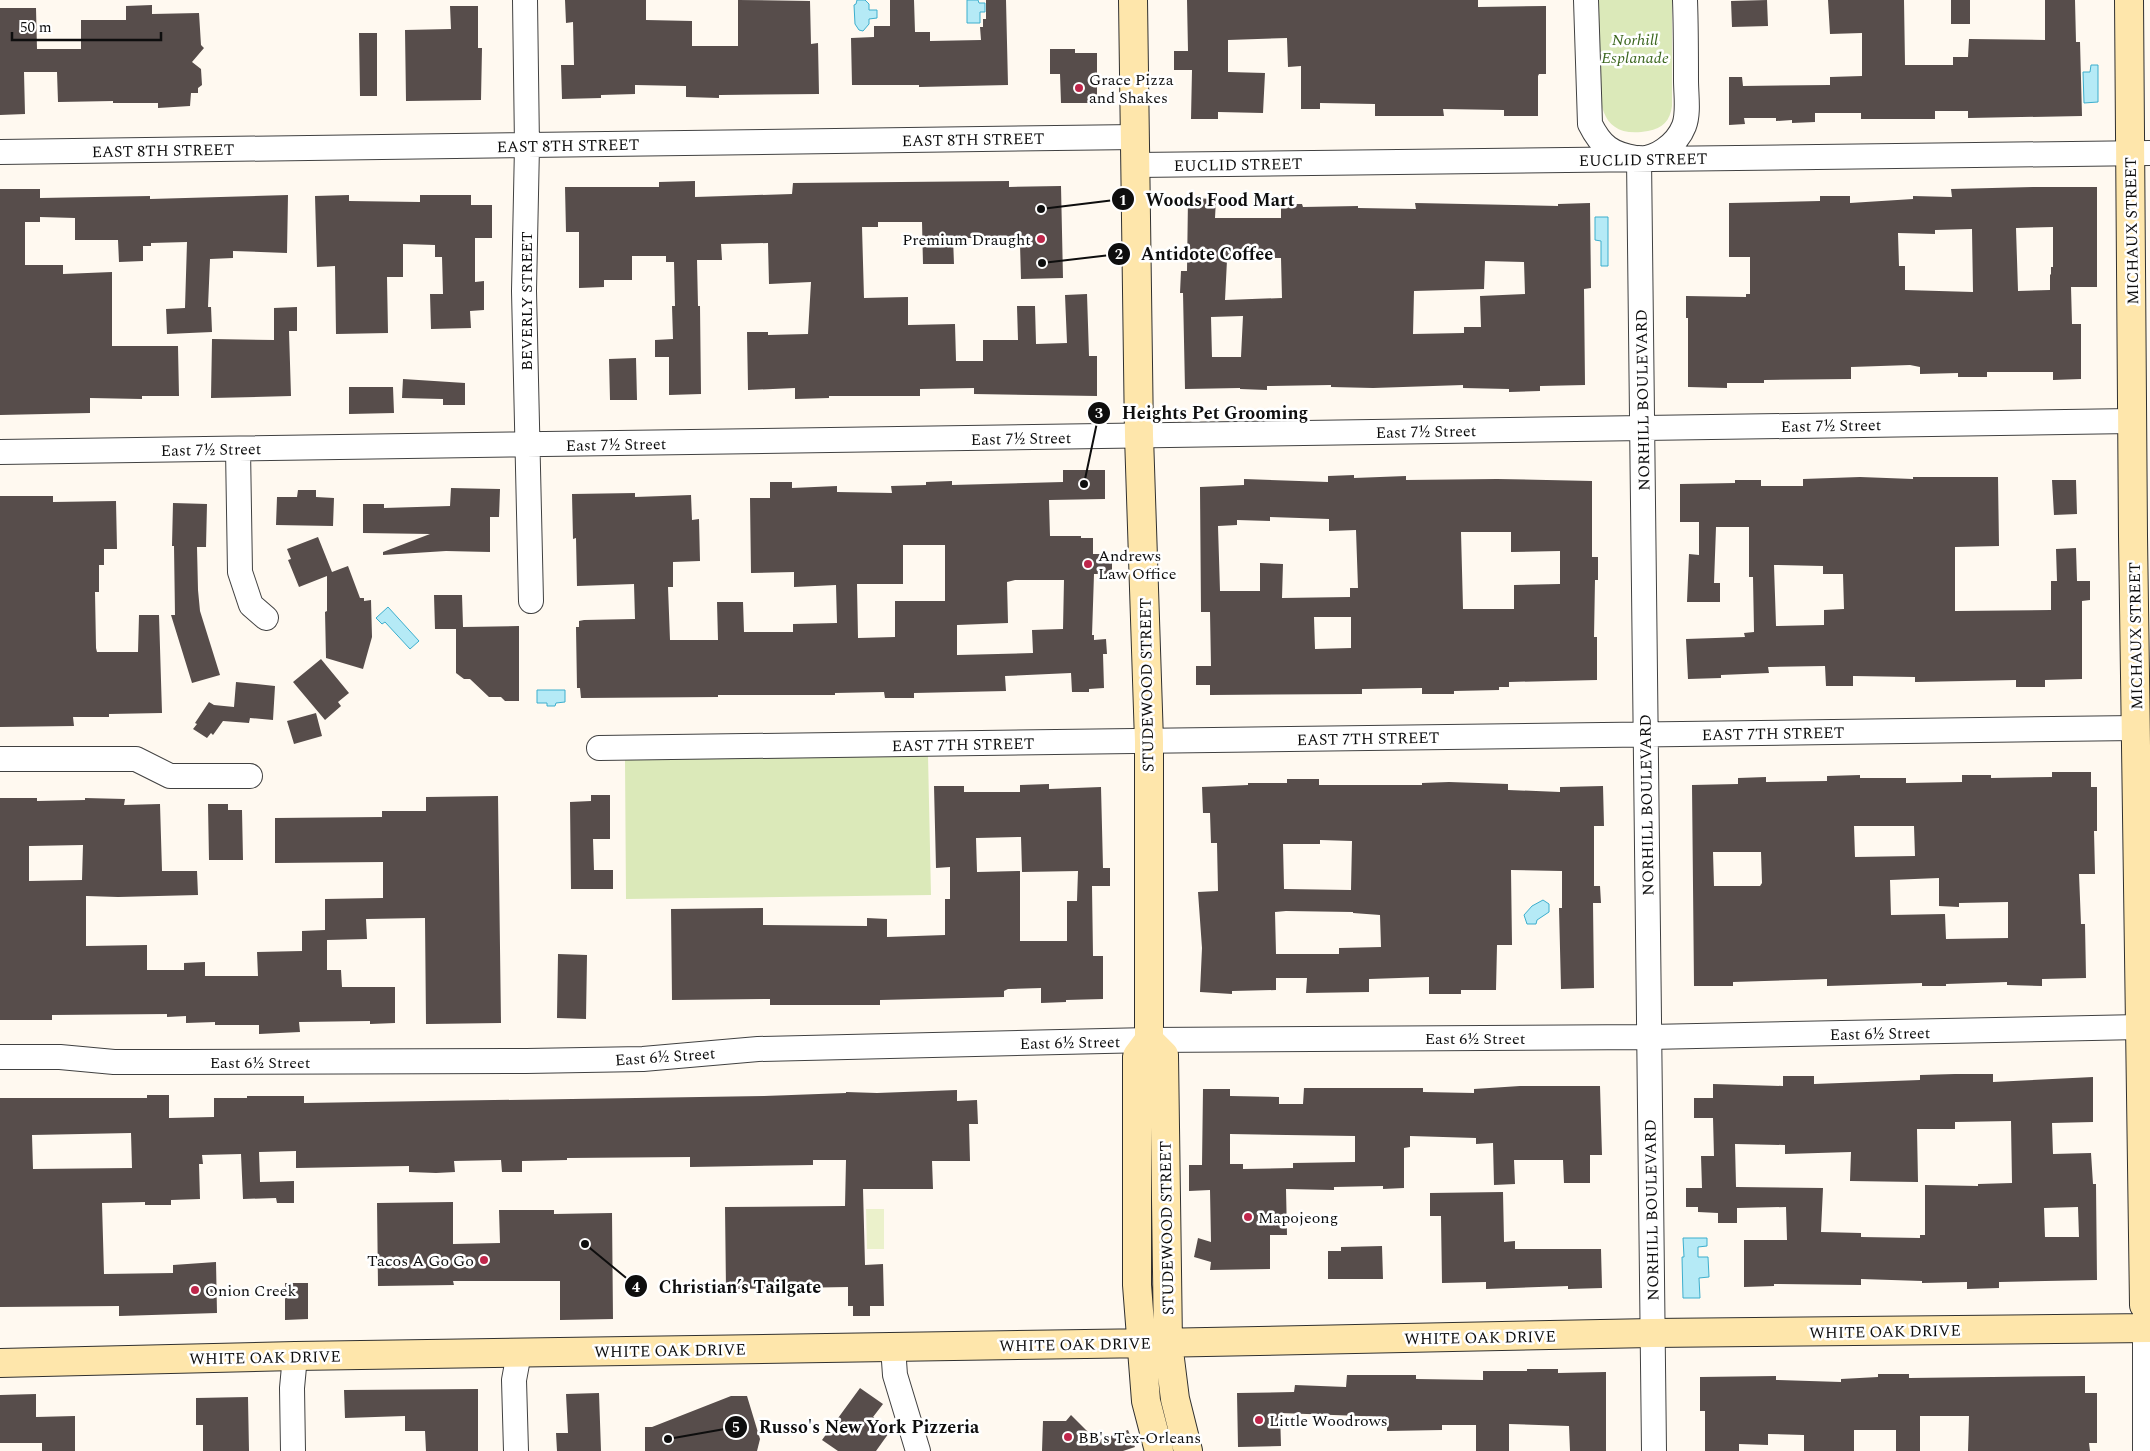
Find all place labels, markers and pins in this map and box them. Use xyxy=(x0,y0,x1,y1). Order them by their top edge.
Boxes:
place label: Grace Pizza and Shakes xyxy=(1089,68,1174,110)
marker: Grace Pizza and Shakes xyxy=(1073,82,1085,94)
callout: Woods Food Mart xyxy=(1111,183,1305,216)
place label: Premium Draught xyxy=(902,228,1031,252)
marker: Premium Draught xyxy=(1035,233,1047,245)
callout: Antidote Coffee xyxy=(1106,237,1284,270)
callout: Heights Pet Grooming xyxy=(1087,396,1318,429)
place label: Andrews Law Office xyxy=(1098,544,1176,586)
marker: Andrews Law Office xyxy=(1082,558,1094,570)
place label: Mapojeong xyxy=(1258,1206,1338,1230)
marker: Mapojeong xyxy=(1242,1211,1254,1223)
place label: Tacos A Go Go xyxy=(367,1249,474,1273)
marker: Tacos A Go Go xyxy=(478,1254,490,1266)
callout: Christian’s Tailgate xyxy=(624,1270,831,1303)
place label: Onion Creek xyxy=(205,1279,297,1303)
marker: Onion Creek xyxy=(189,1284,201,1296)
place label: Little Woodrows xyxy=(1269,1409,1388,1433)
callout: Russo's New York Pizzeria xyxy=(723,1411,989,1444)
marker: Little Woodrows xyxy=(1253,1414,1265,1426)
place label: BB's Tex-Orleans xyxy=(1078,1426,1201,1450)
marker: BB's Tex-Orleans xyxy=(1062,1431,1074,1443)

